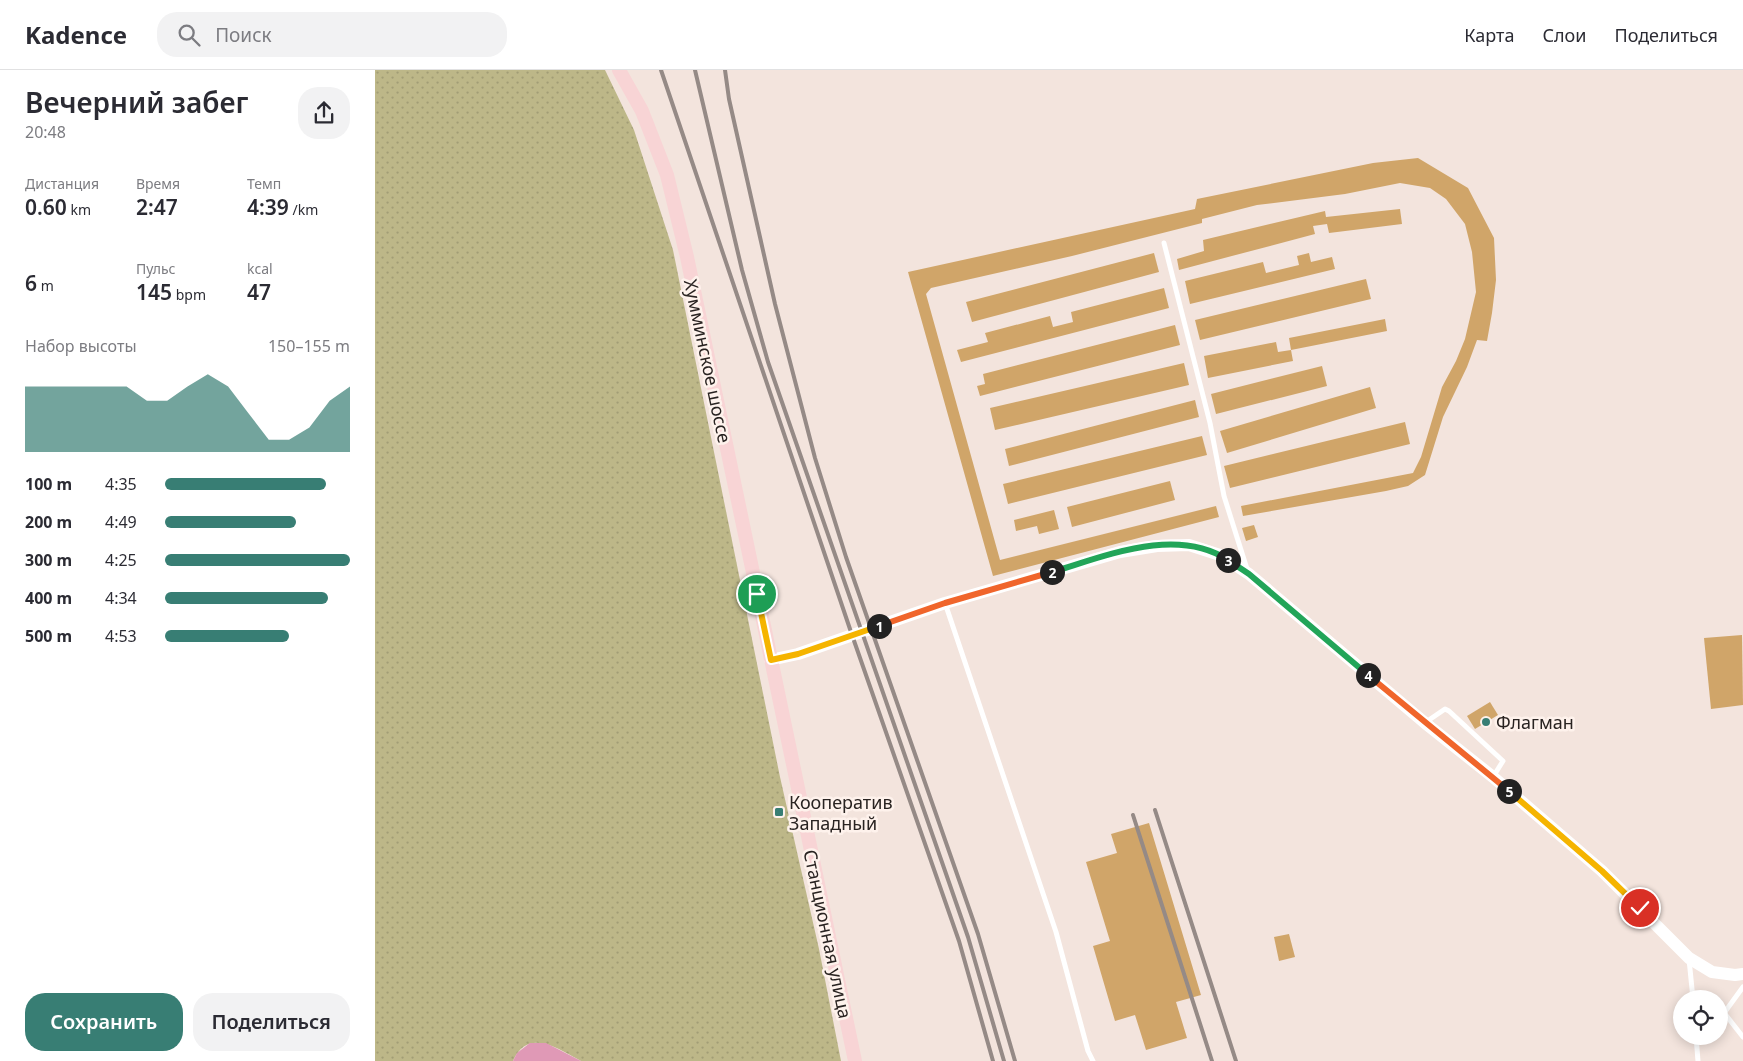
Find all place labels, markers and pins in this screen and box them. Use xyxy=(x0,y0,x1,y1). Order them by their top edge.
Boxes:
pin: 3 xyxy=(1215,548,1241,572)
pin: 2 xyxy=(1039,560,1065,584)
pin xyxy=(736,573,778,615)
pin: 1 xyxy=(867,614,891,638)
pin: 4 xyxy=(1355,662,1381,688)
place label: Флагман xyxy=(1496,710,1574,734)
marker: Флагман xyxy=(1480,716,1492,728)
pin: 5 xyxy=(1497,778,1521,804)
place label: Кооператив Западный xyxy=(789,790,893,835)
marker: Кооператив Западный xyxy=(773,806,785,818)
pin xyxy=(1619,887,1661,929)

